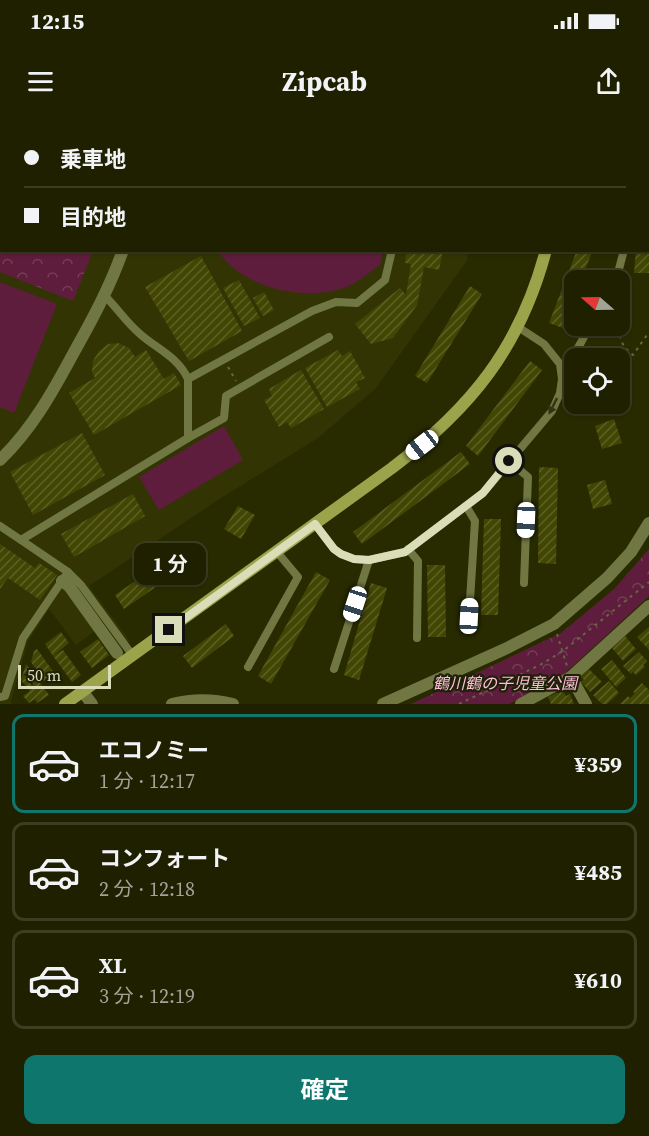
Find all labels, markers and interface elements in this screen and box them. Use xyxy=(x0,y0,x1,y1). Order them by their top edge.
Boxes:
text: 12:15 xyxy=(30,6,84,36)
text: Zipcab xyxy=(282,63,367,100)
icon: menu xyxy=(24,65,57,98)
icon: share xyxy=(592,65,625,98)
text: 乗車地 xyxy=(60,144,126,174)
text: 目的地 xyxy=(60,202,126,232)
north arrow xyxy=(564,270,630,336)
map controls xyxy=(564,270,630,414)
button: locate xyxy=(564,348,630,414)
one-way arrow xyxy=(549,397,558,414)
car xyxy=(402,427,442,463)
route start xyxy=(495,447,522,474)
car xyxy=(516,502,536,538)
callout: 1 分 xyxy=(133,543,205,585)
text: 1 分 xyxy=(152,550,188,578)
car xyxy=(341,584,369,624)
car xyxy=(459,598,479,634)
route end xyxy=(155,616,182,643)
scale bar xyxy=(18,662,111,690)
text: 50 m xyxy=(27,664,61,686)
park label: 鶴川鶴の子児童公園 xyxy=(433,672,579,694)
text: エコノミー xyxy=(99,735,209,765)
icon: car xyxy=(27,737,81,791)
text: ¥359 xyxy=(574,749,622,779)
text: 1 分 · 12:17 xyxy=(99,767,195,795)
text: コンフォート xyxy=(99,843,230,873)
icon: car xyxy=(27,845,81,899)
text: ¥485 xyxy=(574,857,622,887)
text: 2 分 · 12:18 xyxy=(99,875,195,903)
text: XL xyxy=(99,950,126,980)
icon: car xyxy=(27,953,81,1007)
text: ¥610 xyxy=(574,965,622,995)
text: 3 分 · 12:19 xyxy=(99,982,195,1010)
button: 確定 xyxy=(24,1055,625,1124)

